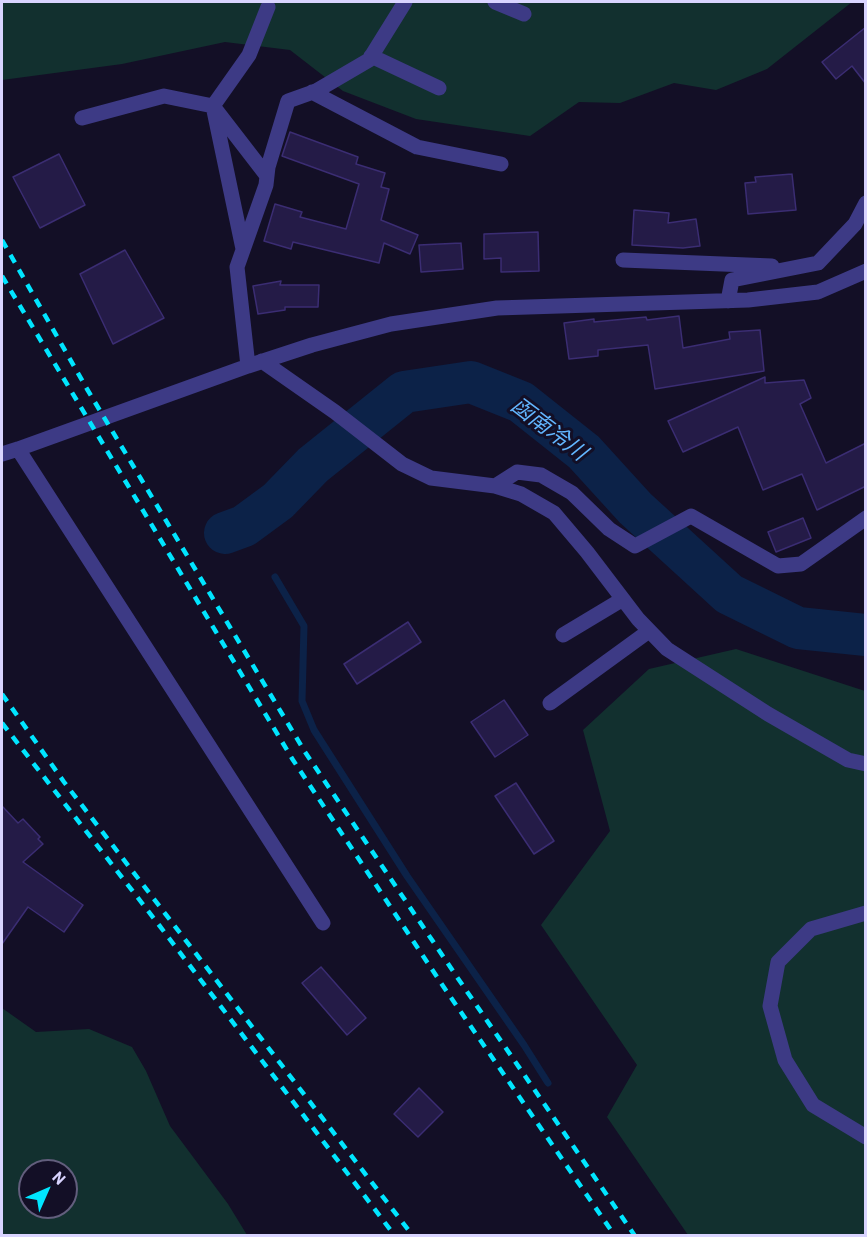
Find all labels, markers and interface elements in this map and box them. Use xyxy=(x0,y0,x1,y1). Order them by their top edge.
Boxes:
water label: 函南冷川 xyxy=(506,392,592,466)
north arrow xyxy=(18,1159,78,1219)
text: N xyxy=(49,1167,70,1188)

